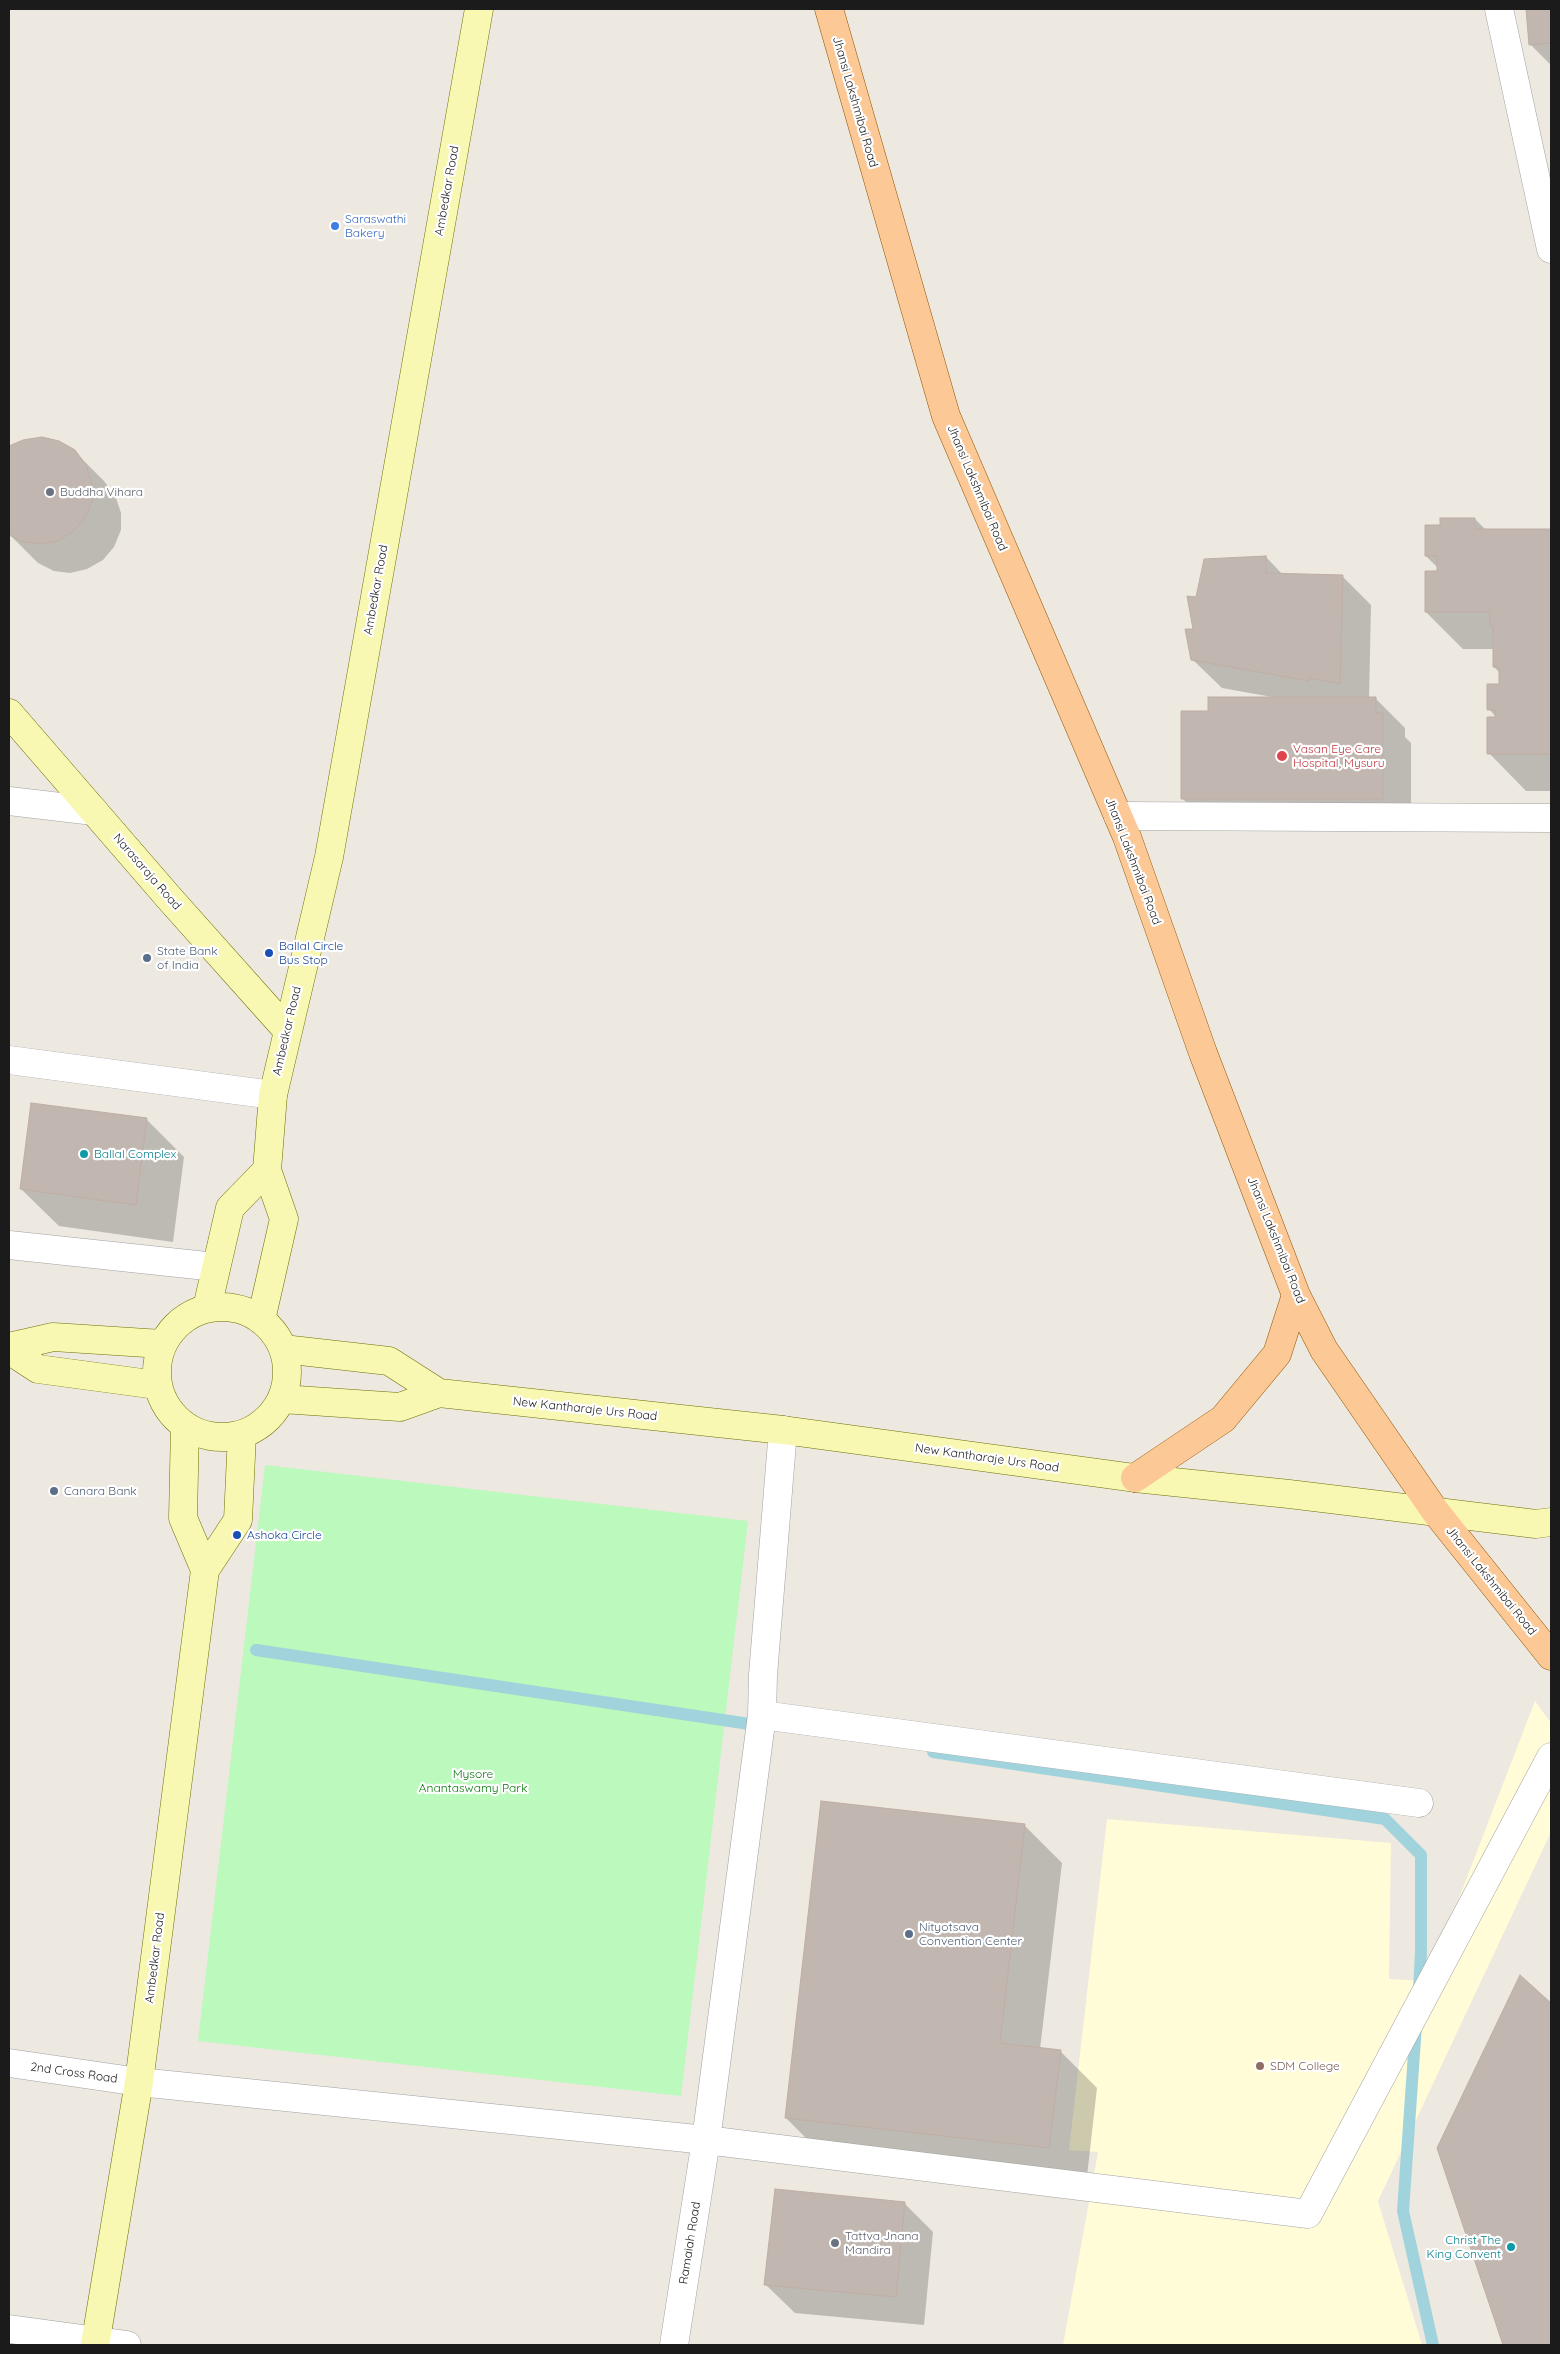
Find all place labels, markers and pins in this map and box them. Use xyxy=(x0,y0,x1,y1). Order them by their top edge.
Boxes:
place label: Saraswathi Bakery xyxy=(345,212,406,240)
marker: Saraswathi Bakery xyxy=(329,220,341,232)
place label: Buddha Vihara xyxy=(60,485,143,499)
marker: Buddha Vihara xyxy=(44,486,56,498)
place label: Vasan Eye Care Hospital, Mysuru xyxy=(1293,742,1385,770)
marker: Vasan Eye Care Hospital, Mysuru xyxy=(1275,749,1289,763)
place label: Ballal Circle Bus Stop xyxy=(279,939,343,967)
place label: State Bank of India xyxy=(157,944,218,972)
marker: Ballal Circle Bus Stop xyxy=(263,947,275,959)
marker: State Bank of India xyxy=(141,952,153,964)
place label: Ballal Complex xyxy=(94,1147,176,1161)
marker: Ballal Complex xyxy=(78,1148,90,1160)
place label: Canara Bank xyxy=(64,1484,137,1498)
marker: Canara Bank xyxy=(48,1485,60,1497)
place label: Ashoka Circle xyxy=(247,1528,322,1542)
marker: Ashoka Circle xyxy=(231,1529,243,1541)
place label: Nityotsava Convention Center xyxy=(919,1920,1022,1948)
marker: Nityotsava Convention Center xyxy=(903,1928,915,1940)
place label: SDM College xyxy=(1270,2059,1340,2073)
marker: SDM College xyxy=(1254,2060,1266,2072)
place label: Tattva Jnana Mandira xyxy=(845,2229,919,2257)
place label: Christ The King Convent xyxy=(1427,2233,1501,2261)
marker: Tattva Jnana Mandira xyxy=(829,2237,841,2249)
marker: Christ The King Convent xyxy=(1505,2241,1517,2253)

